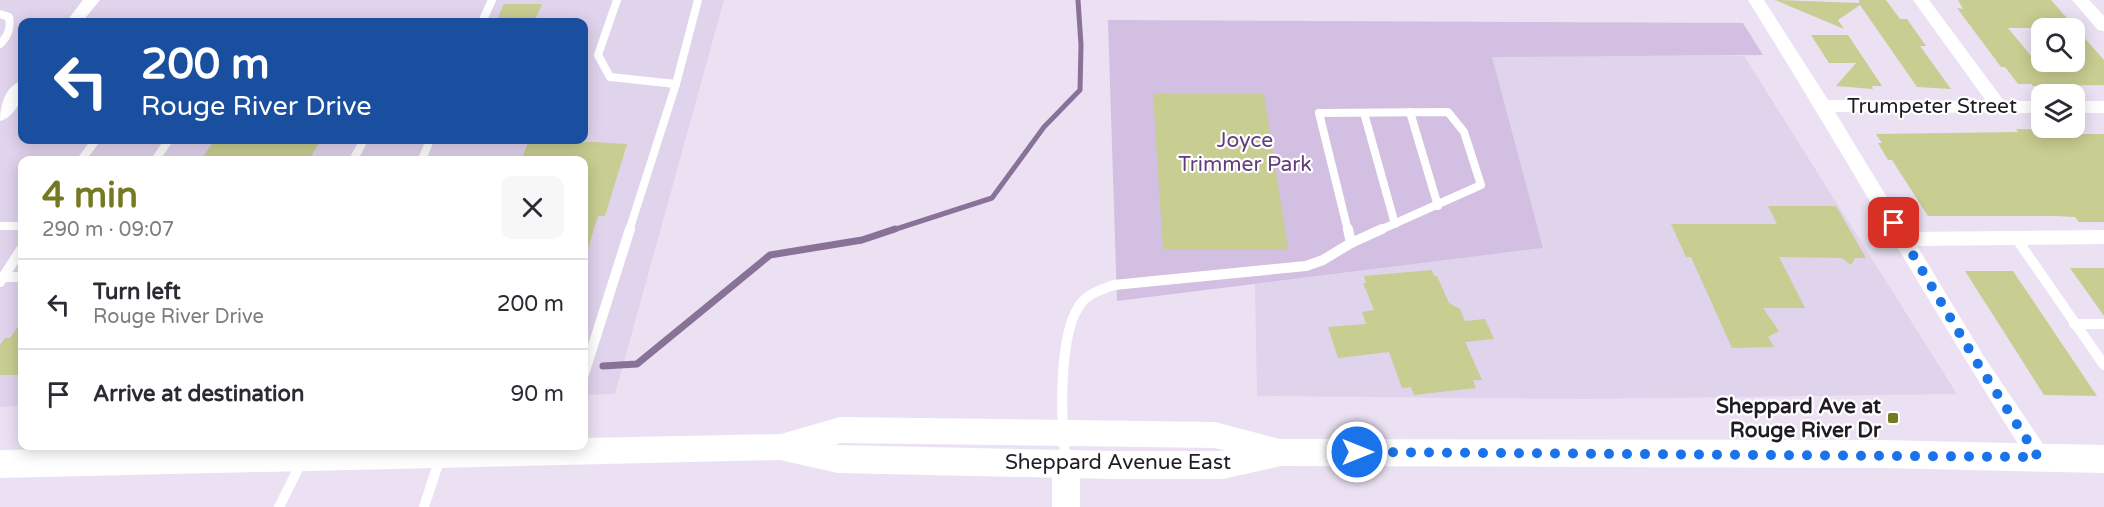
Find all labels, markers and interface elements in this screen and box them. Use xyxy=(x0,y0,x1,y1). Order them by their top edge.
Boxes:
map controls xyxy=(2031,18,2085,138)
button: search xyxy=(2031,18,2085,72)
text: 200 m xyxy=(141,39,270,90)
icon: left xyxy=(42,42,120,120)
button: layers xyxy=(2031,84,2085,138)
text: Rouge River Drive xyxy=(141,90,372,123)
street label: Trumpeter Street xyxy=(1847,94,2017,119)
park label: Joyce Trimmer Park xyxy=(1178,128,1312,177)
text: 4 min xyxy=(42,174,138,217)
button: close xyxy=(501,176,564,239)
pin xyxy=(1868,197,1919,248)
icon: arrive xyxy=(1877,206,1910,239)
text: 290 m · 09:07 xyxy=(42,218,174,242)
text: Turn left xyxy=(93,279,181,305)
icon: left xyxy=(42,288,75,321)
text: 200 m xyxy=(497,291,564,317)
text: Rouge River Drive xyxy=(93,305,264,329)
icon: arrive xyxy=(42,378,75,411)
text: Arrive at destination xyxy=(93,381,304,407)
text: 90 m xyxy=(510,381,564,407)
place label: Sheppard Ave at Rouge River Dr xyxy=(1716,394,1882,443)
marker: Sheppard Ave at Rouge River Dr xyxy=(1886,411,1900,425)
position arrow xyxy=(1325,420,1389,484)
street label: Sheppard Avenue East xyxy=(1005,450,1231,475)

